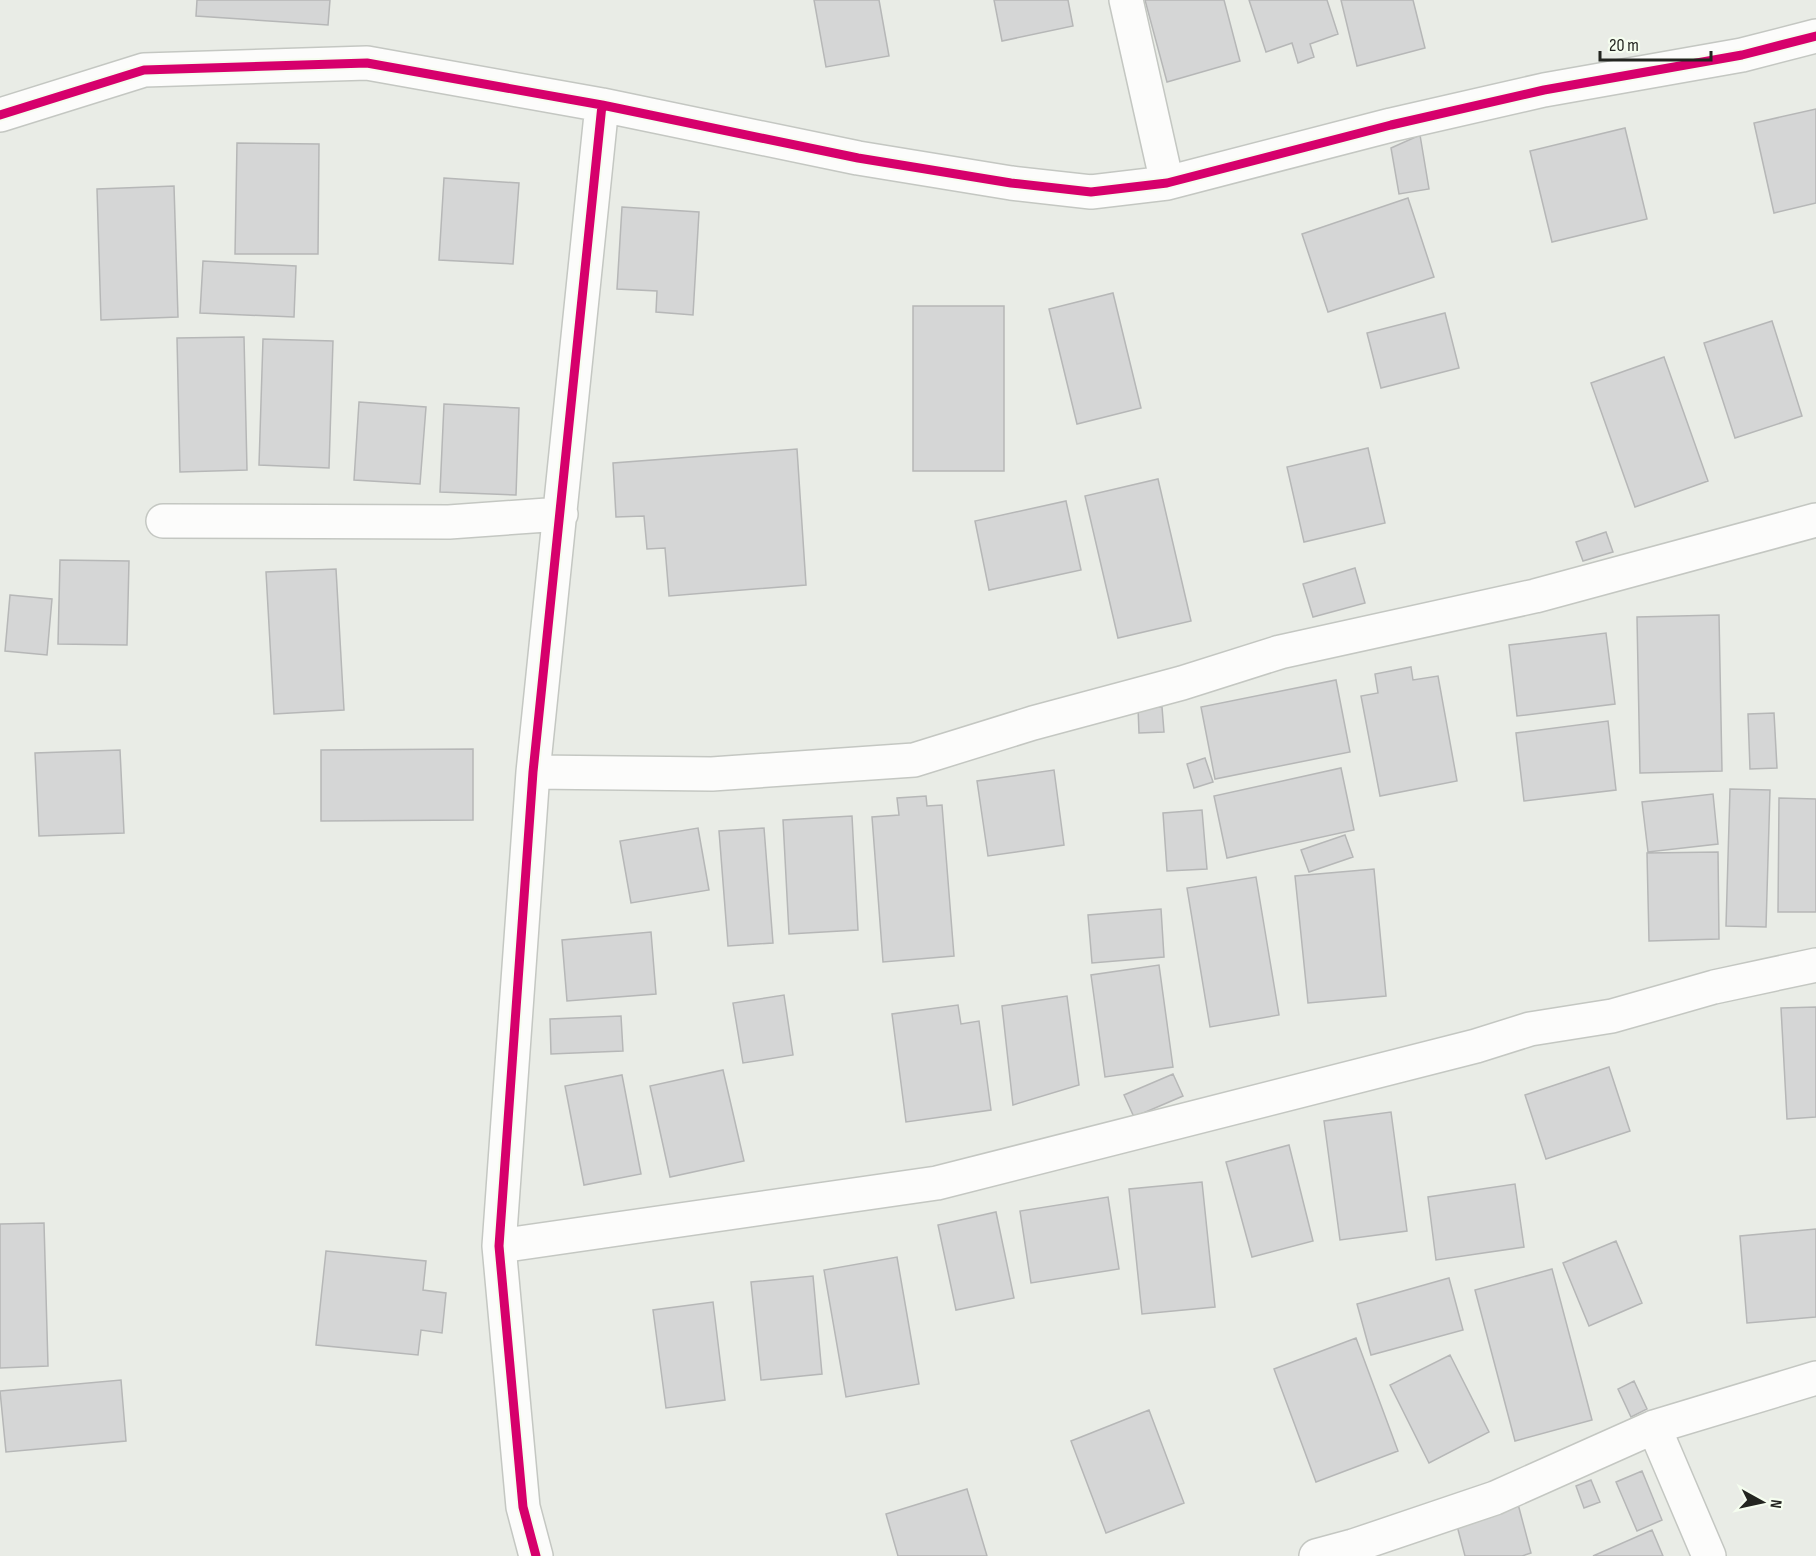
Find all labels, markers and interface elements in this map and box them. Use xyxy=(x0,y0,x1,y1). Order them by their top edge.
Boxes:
scale bar xyxy=(1600,24,1711,62)
text: 20 m xyxy=(1609,35,1639,56)
north arrow xyxy=(1732,1472,1792,1532)
text: N xyxy=(1765,1498,1785,1509)

